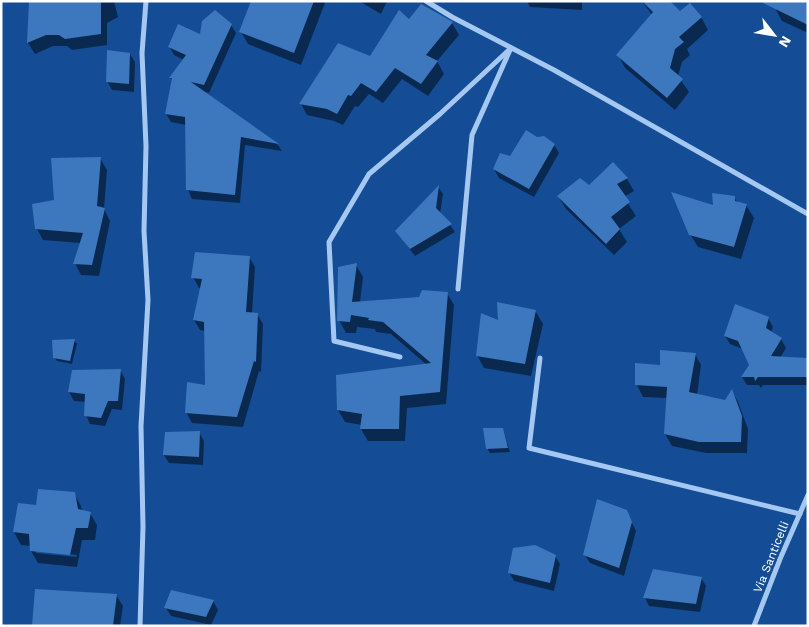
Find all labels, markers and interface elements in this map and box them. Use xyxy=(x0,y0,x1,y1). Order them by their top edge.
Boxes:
north arrow xyxy=(749,10,799,60)
text: N xyxy=(776,33,795,50)
street label: Via Santicelli xyxy=(750,519,792,595)

